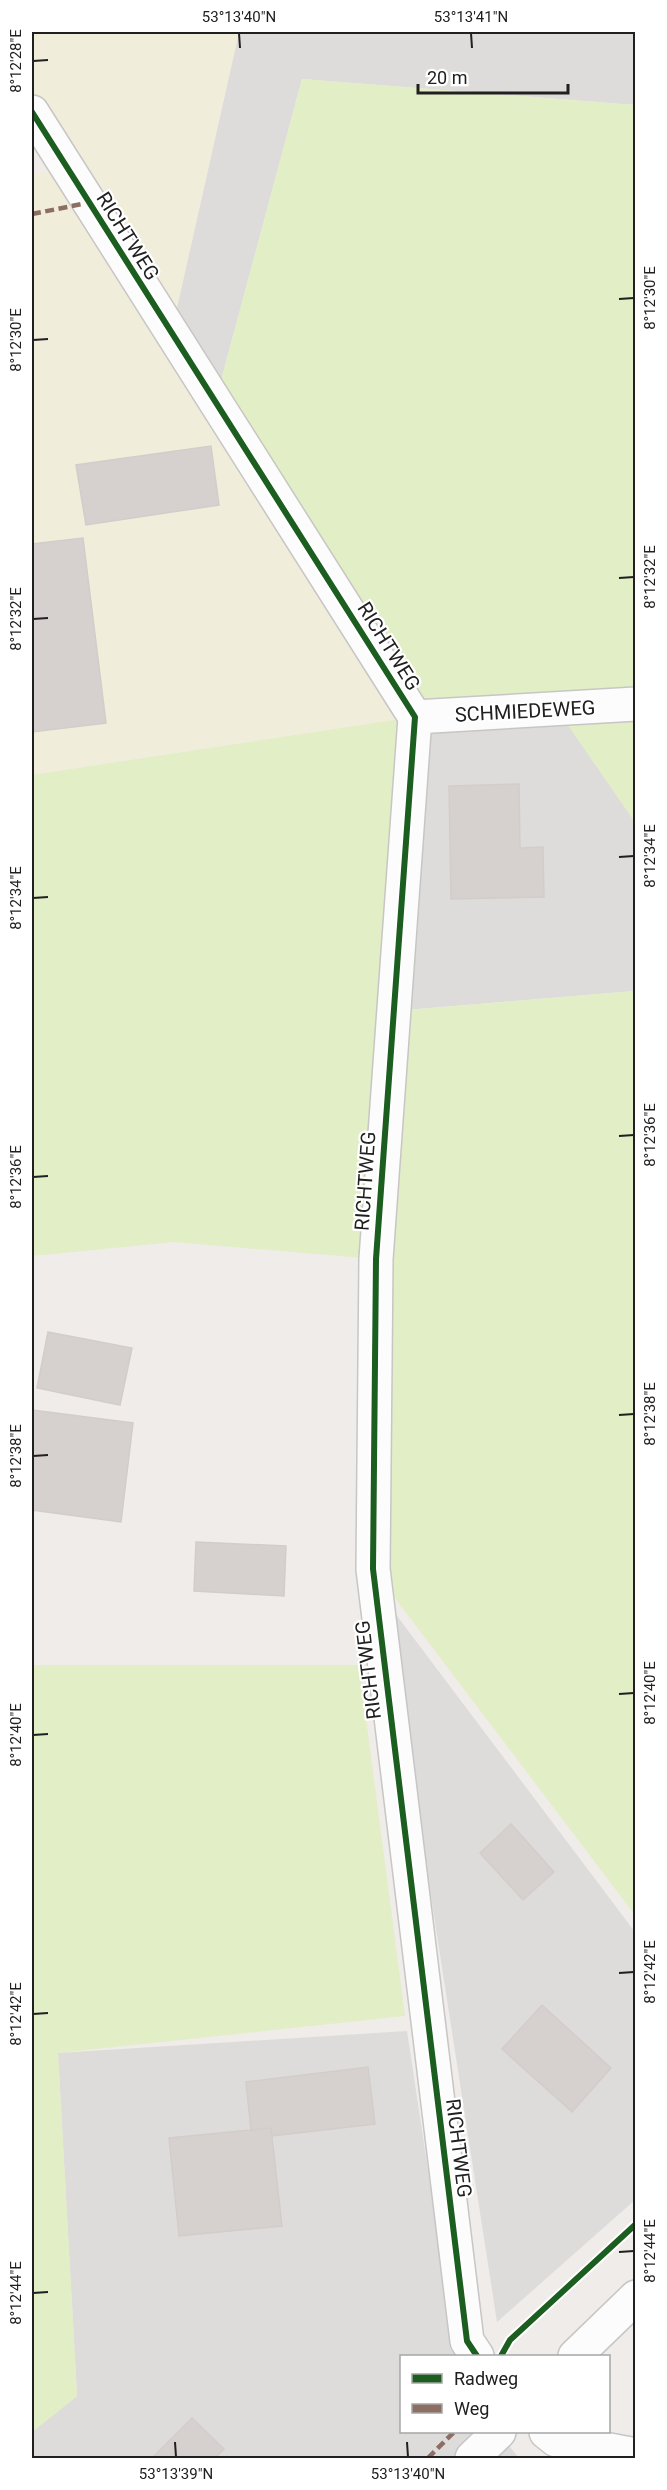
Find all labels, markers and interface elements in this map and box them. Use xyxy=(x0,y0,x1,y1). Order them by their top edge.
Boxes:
text: 53°13'40"N xyxy=(202,8,276,26)
text: 53°13'41"N xyxy=(434,8,508,26)
text: 8°12'28"E xyxy=(7,29,25,93)
scale bar xyxy=(418,57,568,95)
text: 20 m xyxy=(427,67,467,88)
street label: RICHTWEG xyxy=(91,187,165,285)
text: 8°12'30"E xyxy=(641,266,659,330)
text: 8°12'30"E xyxy=(7,308,25,372)
text: 8°12'32"E xyxy=(641,545,659,609)
text: 8°12'32"E xyxy=(7,587,25,651)
street label: RICHTWEG xyxy=(352,597,426,695)
street label: SCHMIEDEWEG xyxy=(454,695,596,727)
text: 8°12'34"E xyxy=(641,824,659,888)
text: 8°12'34"E xyxy=(7,866,25,930)
text: 8°12'36"E xyxy=(641,1103,659,1167)
street label: RICHTWEG xyxy=(350,1130,380,1232)
text: 8°12'36"E xyxy=(7,1145,25,1209)
text: 8°12'38"E xyxy=(641,1382,659,1446)
text: 8°12'38"E xyxy=(7,1424,25,1488)
street label: RICHTWEG xyxy=(350,1619,386,1721)
text: 8°12'40"E xyxy=(641,1661,659,1725)
text: 8°12'40"E xyxy=(7,1703,25,1767)
text: 8°12'42"E xyxy=(641,1940,659,2004)
text: 8°12'42"E xyxy=(7,1982,25,2046)
street label: RICHTWEG xyxy=(441,2097,477,2199)
text: 8°12'44"E xyxy=(641,2219,659,2283)
text: 8°12'44"E xyxy=(7,2261,25,2325)
legend xyxy=(400,2355,610,2433)
text: Radweg xyxy=(454,2368,518,2389)
text: Weg xyxy=(454,2398,489,2419)
text: 53°13'39"N xyxy=(139,2465,213,2483)
text: 53°13'40"N xyxy=(371,2465,445,2483)

